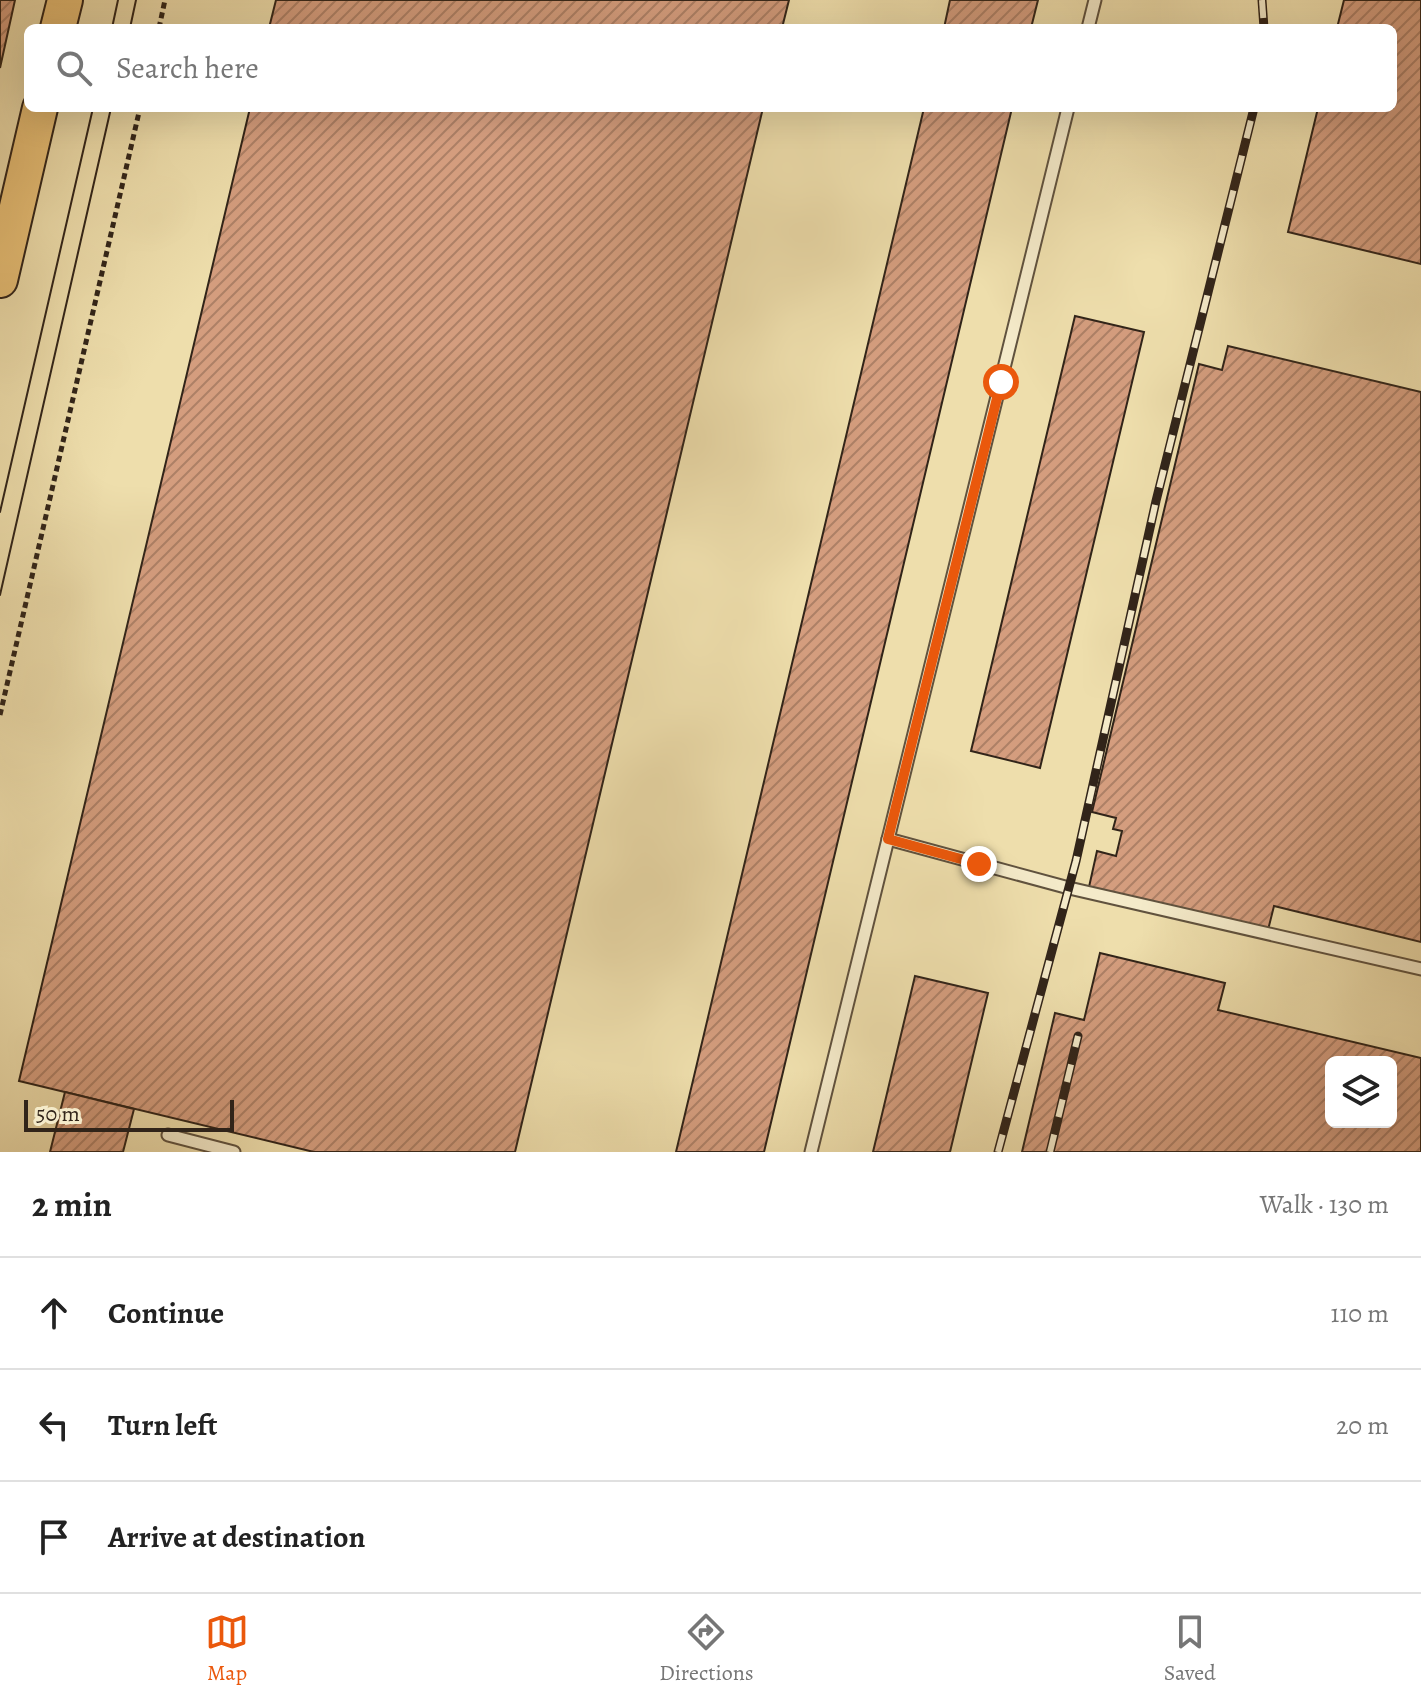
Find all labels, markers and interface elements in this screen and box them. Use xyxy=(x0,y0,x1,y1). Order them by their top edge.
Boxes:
search box xyxy=(24,24,1397,112)
icon: search xyxy=(52,46,96,90)
text: Search here xyxy=(116,48,259,88)
route start xyxy=(983,364,1019,400)
route end xyxy=(961,846,997,882)
map controls xyxy=(1325,1056,1397,1128)
button: layers xyxy=(1325,1056,1397,1128)
scale bar xyxy=(24,1096,234,1132)
text: 50 m xyxy=(36,1099,80,1129)
text: 2 min xyxy=(32,1181,112,1228)
text: Walk · 130 m xyxy=(1260,1187,1389,1222)
icon: ahead xyxy=(32,1291,76,1335)
text: Continue xyxy=(108,1293,224,1333)
text: 110 m xyxy=(1331,1296,1389,1331)
icon: left xyxy=(32,1403,76,1447)
text: Turn left xyxy=(108,1405,217,1445)
text: 20 m xyxy=(1336,1408,1389,1443)
icon: arrive xyxy=(32,1515,76,1559)
text: Arrive at destination xyxy=(108,1517,365,1557)
tab: Map xyxy=(205,1610,249,1688)
tab: Directions xyxy=(659,1610,754,1688)
tab: Saved xyxy=(1164,1610,1216,1688)

